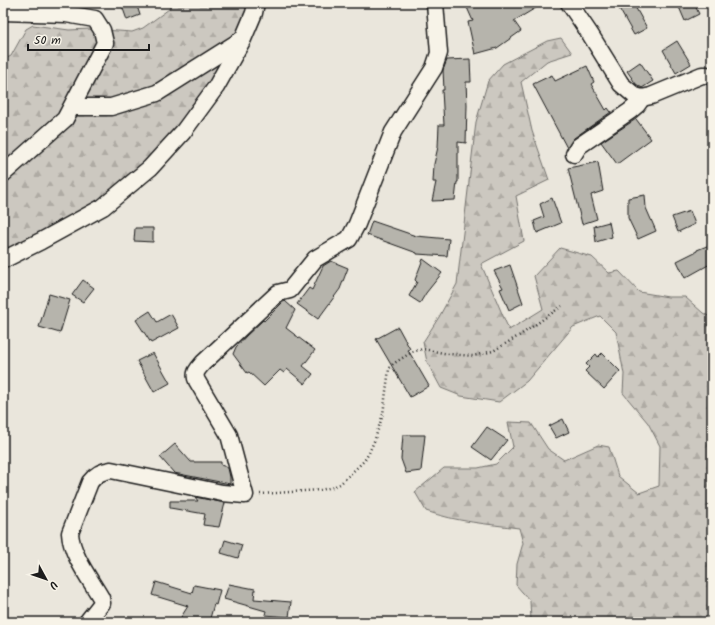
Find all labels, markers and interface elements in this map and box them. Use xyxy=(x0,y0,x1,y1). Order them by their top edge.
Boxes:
scale bar xyxy=(28,26,149,52)
text: 50 m xyxy=(34,31,61,50)
north arrow xyxy=(26,559,66,599)
text: U xyxy=(44,576,62,593)

